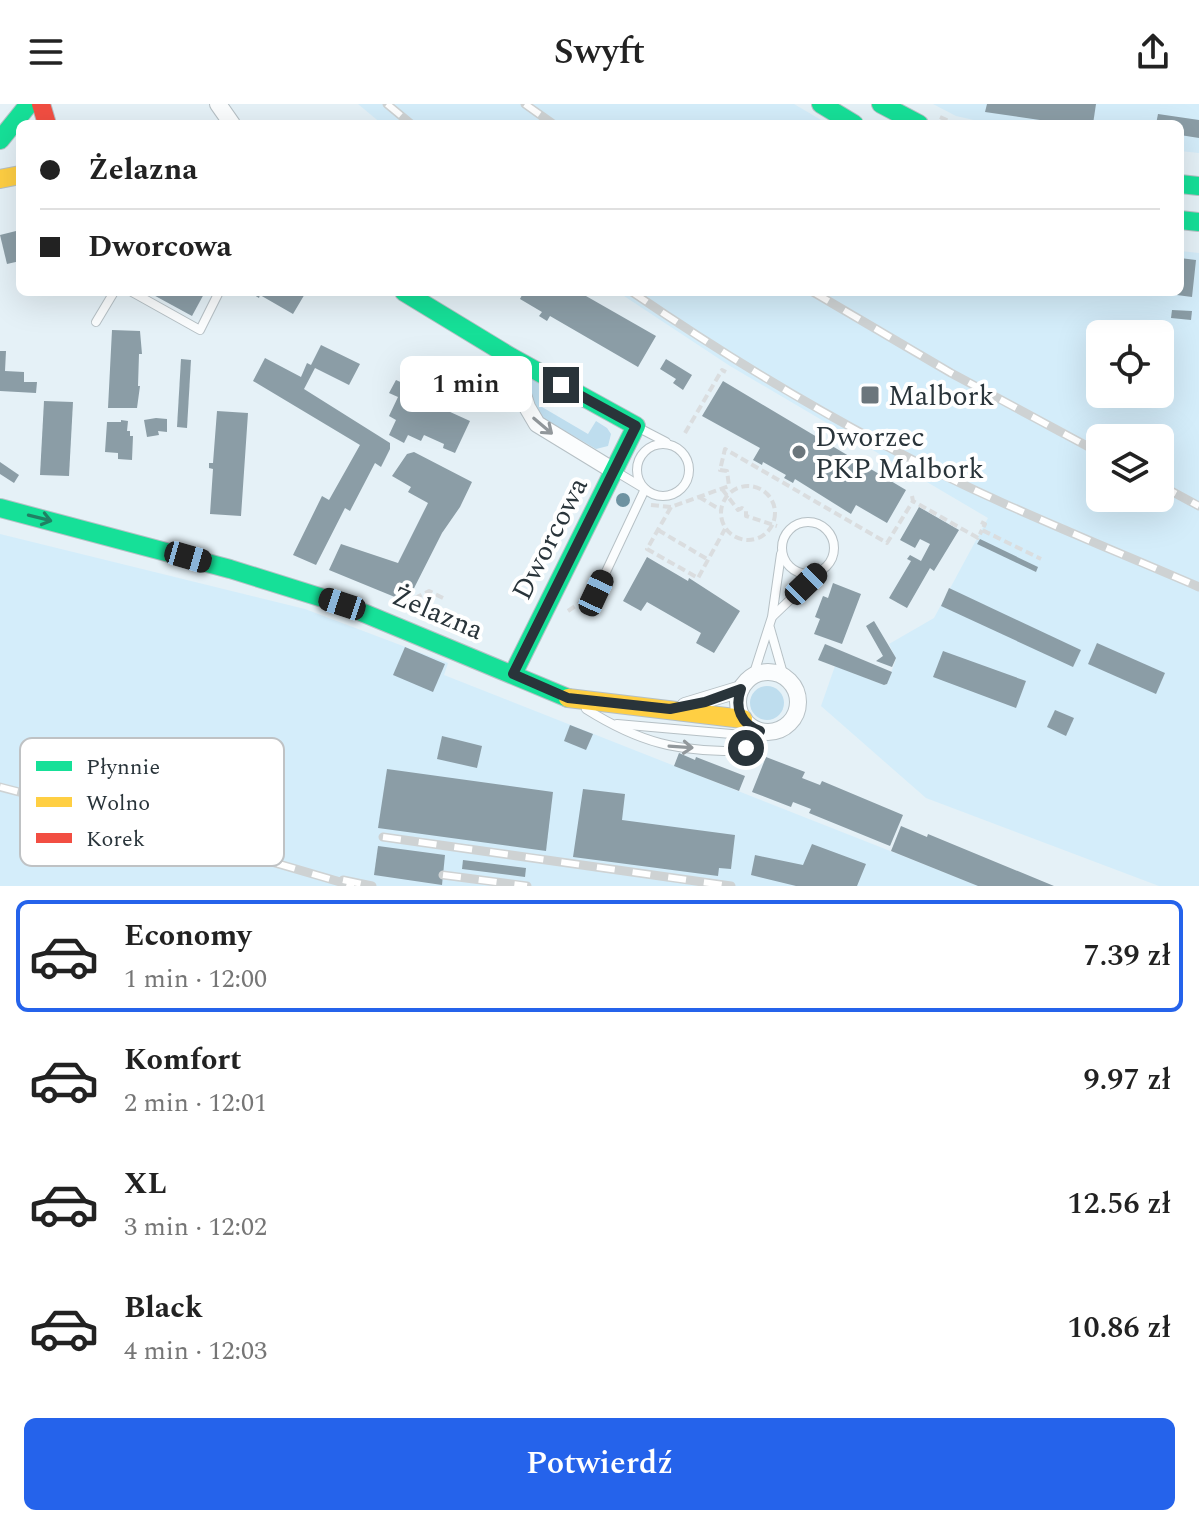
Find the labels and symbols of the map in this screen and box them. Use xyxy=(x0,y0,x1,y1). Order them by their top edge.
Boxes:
callout: 1 min xyxy=(401,357,533,413)
route end xyxy=(543,367,579,403)
place label: Malbork xyxy=(888,375,994,418)
marker: Malbork xyxy=(859,384,881,406)
place label: Dworzec PKP Malbork xyxy=(815,416,984,491)
one-way arrow xyxy=(533,417,553,435)
marker: Dworzec PKP Malbork xyxy=(790,443,808,461)
street label: Dworcowa xyxy=(501,469,600,608)
one-way arrow xyxy=(27,511,53,526)
car xyxy=(162,539,214,575)
car xyxy=(780,559,832,609)
car xyxy=(575,566,617,620)
street label: Żelazna xyxy=(385,575,490,652)
car xyxy=(315,585,369,623)
route start xyxy=(728,730,764,766)
legend xyxy=(20,738,284,866)
one-way arrow xyxy=(667,739,694,754)
text: Płynnie xyxy=(86,751,160,784)
text: Wolno xyxy=(86,787,150,820)
text: Korek xyxy=(86,823,145,856)

